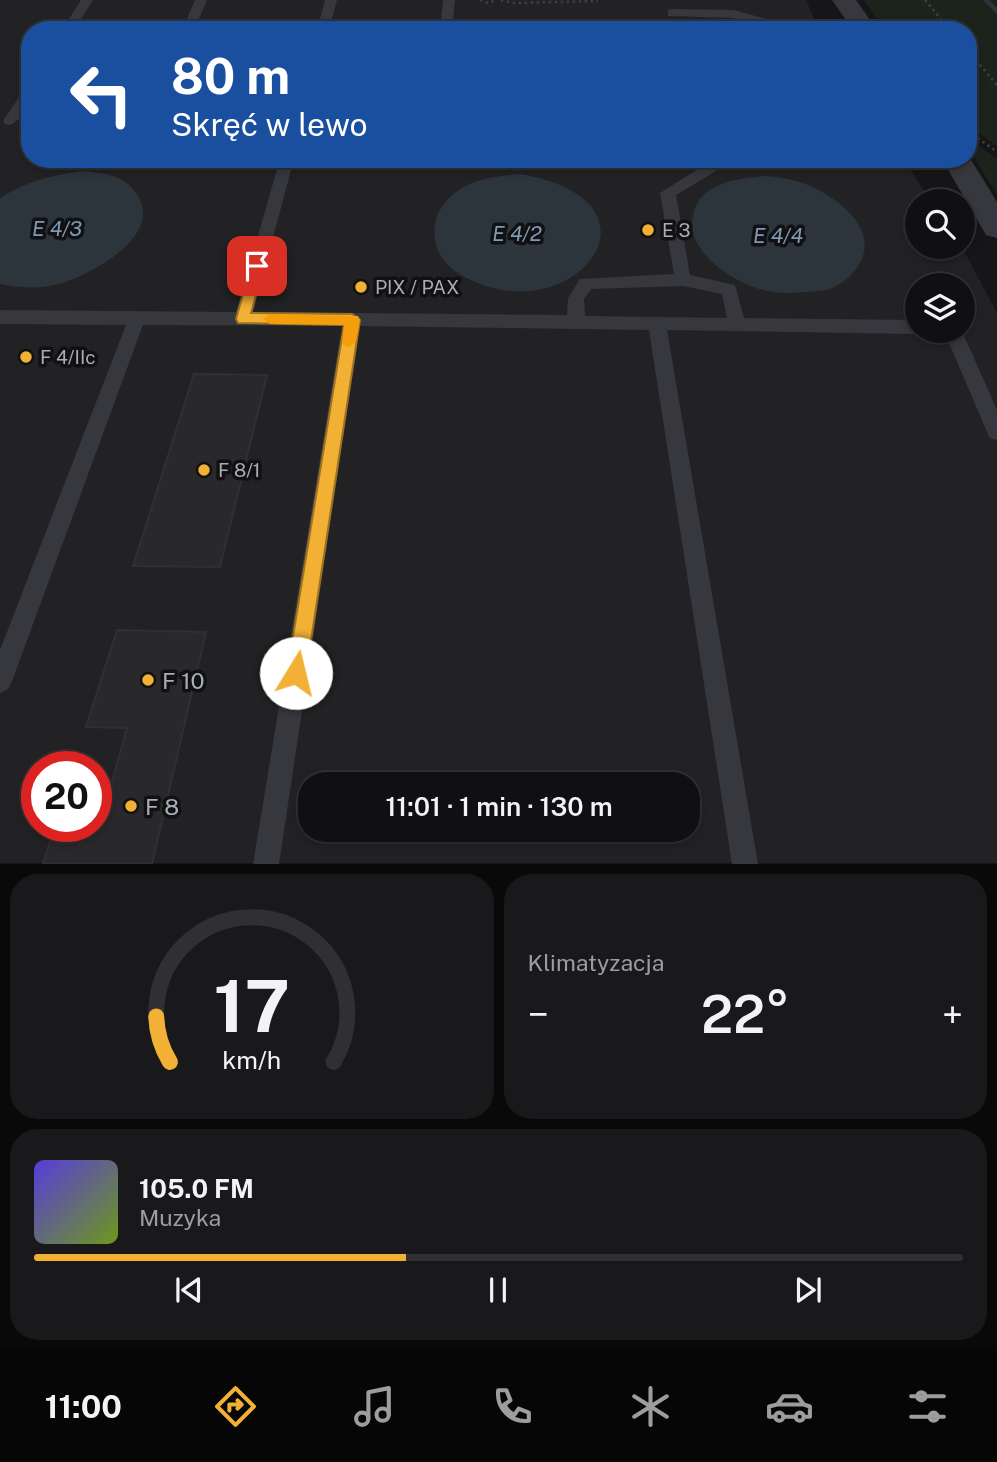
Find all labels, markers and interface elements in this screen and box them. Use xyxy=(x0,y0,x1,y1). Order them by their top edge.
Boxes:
text: 80 m xyxy=(171,47,290,105)
icon: left xyxy=(56,49,147,140)
text: Skręć w lewo xyxy=(171,106,368,143)
map controls xyxy=(905,189,975,343)
button: search xyxy=(905,189,975,259)
water label: E 4/3 xyxy=(32,216,82,241)
place label: E 3 xyxy=(662,219,690,241)
water label: E 4/2 xyxy=(492,221,542,246)
marker: E 3 xyxy=(640,222,656,238)
water label: E 4/4 xyxy=(753,223,803,248)
pin xyxy=(227,236,287,296)
icon: arrive xyxy=(238,247,276,285)
button: layers xyxy=(905,273,975,343)
place label: PIX / PAX xyxy=(375,276,459,298)
marker: PIX / PAX xyxy=(353,279,369,295)
place label: F 4/IIc xyxy=(40,346,95,368)
marker: F 4/IIc xyxy=(18,349,34,365)
place label: F 8/1 xyxy=(218,459,261,481)
marker: F 8/1 xyxy=(196,462,212,478)
position arrow xyxy=(259,636,333,710)
place label: F 10 xyxy=(162,667,205,694)
marker: F 10 xyxy=(140,672,156,688)
speed limit sign: 20 xyxy=(21,751,112,842)
text: 11:01 · 1 min · 130 m xyxy=(385,791,613,822)
place label: F 8 xyxy=(145,793,179,820)
marker: F 8 xyxy=(123,798,139,814)
text: Klimatyzacja xyxy=(528,949,664,976)
text: 17 xyxy=(213,964,290,1049)
text: 22° xyxy=(701,984,790,1045)
text: − xyxy=(528,992,549,1037)
text: + xyxy=(942,992,963,1037)
text: km/h xyxy=(222,1045,281,1075)
text: 105.0 FM xyxy=(139,1173,254,1204)
text: Muzyka xyxy=(139,1204,221,1231)
icon: previous xyxy=(170,1271,208,1309)
icon: pause xyxy=(479,1271,517,1309)
icon: next xyxy=(789,1271,827,1309)
icon: directions xyxy=(211,1382,260,1431)
icon: music xyxy=(350,1382,399,1431)
icon: phone xyxy=(488,1382,537,1431)
icon: climate xyxy=(626,1382,675,1431)
icon: car xyxy=(765,1382,814,1431)
icon: filters xyxy=(903,1382,952,1431)
text: 11:00 xyxy=(45,1388,122,1425)

